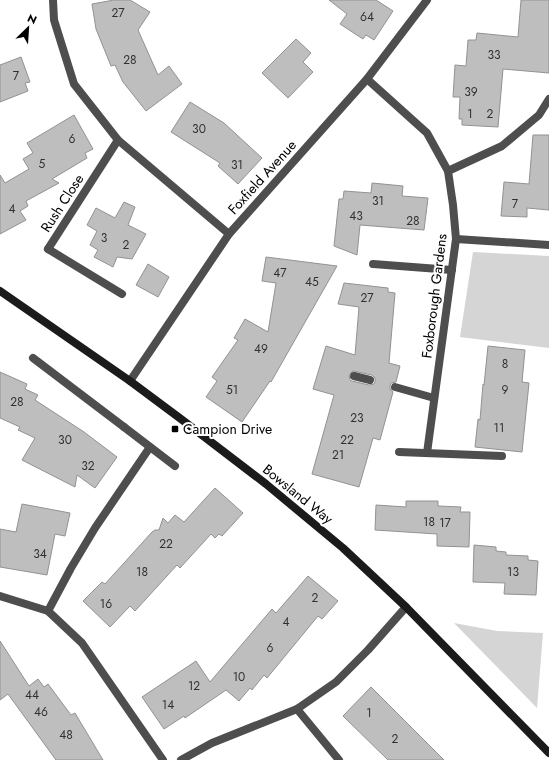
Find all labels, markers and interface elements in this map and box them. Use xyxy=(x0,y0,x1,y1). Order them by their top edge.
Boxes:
house number: 27 xyxy=(111,4,125,22)
north arrow xyxy=(8,8,48,48)
house number: 64 xyxy=(360,8,374,26)
text: N xyxy=(25,10,40,28)
house number: 33 xyxy=(487,46,501,64)
house number: 28 xyxy=(123,51,137,69)
house number: 7 xyxy=(13,67,20,85)
house number: 39 xyxy=(464,83,478,101)
house number: 1 xyxy=(467,105,473,123)
house number: 2 xyxy=(487,105,494,123)
house number: 30 xyxy=(192,120,206,138)
house number: 6 xyxy=(69,130,76,148)
street label: Foxfield Avenue xyxy=(223,135,301,219)
house number: 5 xyxy=(39,155,46,173)
house number: 31 xyxy=(231,156,243,174)
street label: Rush Close xyxy=(36,170,88,236)
house number: 31 xyxy=(372,192,384,210)
house number: 7 xyxy=(512,195,519,213)
house number: 4 xyxy=(9,200,16,218)
house number: 43 xyxy=(349,207,363,225)
house number: 28 xyxy=(406,212,420,230)
house number: 3 xyxy=(101,229,108,247)
street label: Foxborough Gardens xyxy=(416,232,452,359)
house number: 2 xyxy=(123,236,130,254)
house number: 47 xyxy=(273,264,287,282)
house number: 45 xyxy=(305,273,319,291)
house number: 27 xyxy=(360,289,374,307)
house number: 49 xyxy=(254,340,268,358)
house number: 8 xyxy=(502,355,508,373)
house number: 51 xyxy=(226,381,238,399)
house number: 9 xyxy=(502,381,509,399)
house number: 28 xyxy=(10,393,24,411)
house number: 23 xyxy=(350,409,364,427)
place label: Campion Drive xyxy=(183,419,272,439)
house number: 11 xyxy=(494,419,504,437)
marker: Campion Drive xyxy=(170,424,180,434)
house number: 30 xyxy=(58,431,72,449)
house number: 22 xyxy=(340,431,354,449)
house number: 21 xyxy=(332,446,344,464)
house number: 32 xyxy=(81,457,95,475)
street label: Bowsland Way xyxy=(259,459,338,529)
house number: 18 xyxy=(423,513,435,531)
house number: 17 xyxy=(439,514,452,532)
house number: 22 xyxy=(159,535,173,553)
house number: 34 xyxy=(33,545,47,563)
house number: 18 xyxy=(136,563,148,581)
house number: 13 xyxy=(507,563,519,581)
house number: 2 xyxy=(312,589,319,607)
house number: 16 xyxy=(100,595,112,613)
house number: 4 xyxy=(283,613,290,631)
house number: 6 xyxy=(267,639,274,657)
house number: 10 xyxy=(233,668,245,686)
house number: 12 xyxy=(188,677,200,695)
house number: 44 xyxy=(25,686,39,704)
house number: 14 xyxy=(162,696,174,714)
house number: 46 xyxy=(34,703,48,721)
house number: 1 xyxy=(366,704,372,722)
house number: 48 xyxy=(59,726,73,744)
house number: 2 xyxy=(392,730,399,748)

